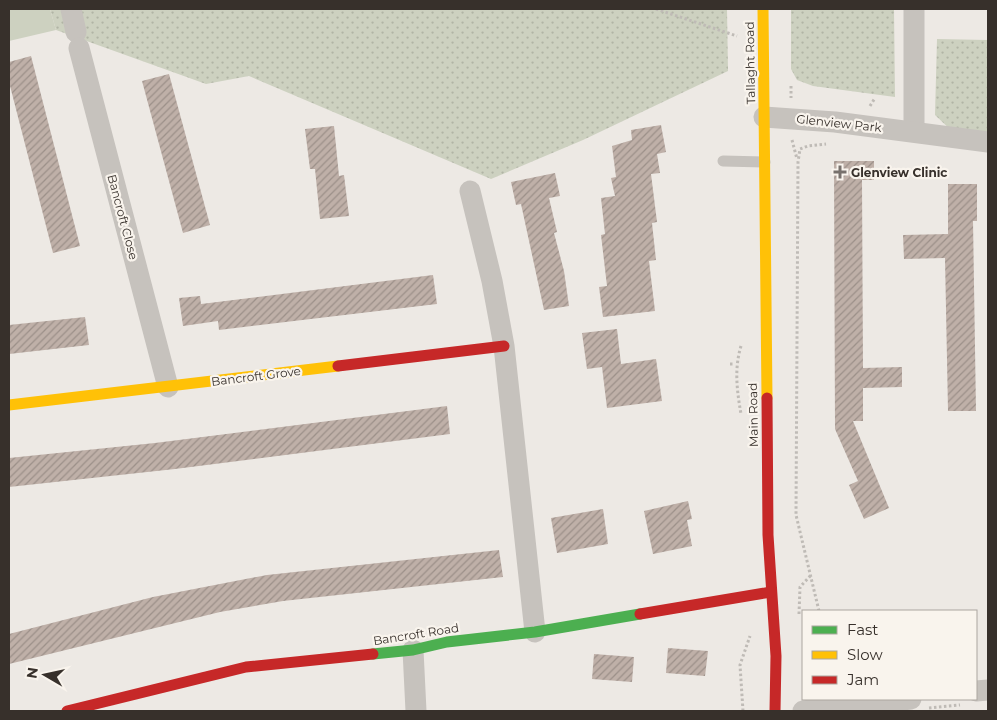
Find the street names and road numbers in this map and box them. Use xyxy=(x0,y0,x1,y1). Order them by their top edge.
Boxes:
street label: Tallaght Road xyxy=(742,21,758,105)
street label: Glenview Park xyxy=(796,111,883,135)
street label: Bancroft Close xyxy=(104,173,142,261)
street label: Bancroft Grove xyxy=(210,363,302,389)
street label: Main Road xyxy=(745,383,761,447)
street label: Bancroft Road xyxy=(372,620,460,648)

